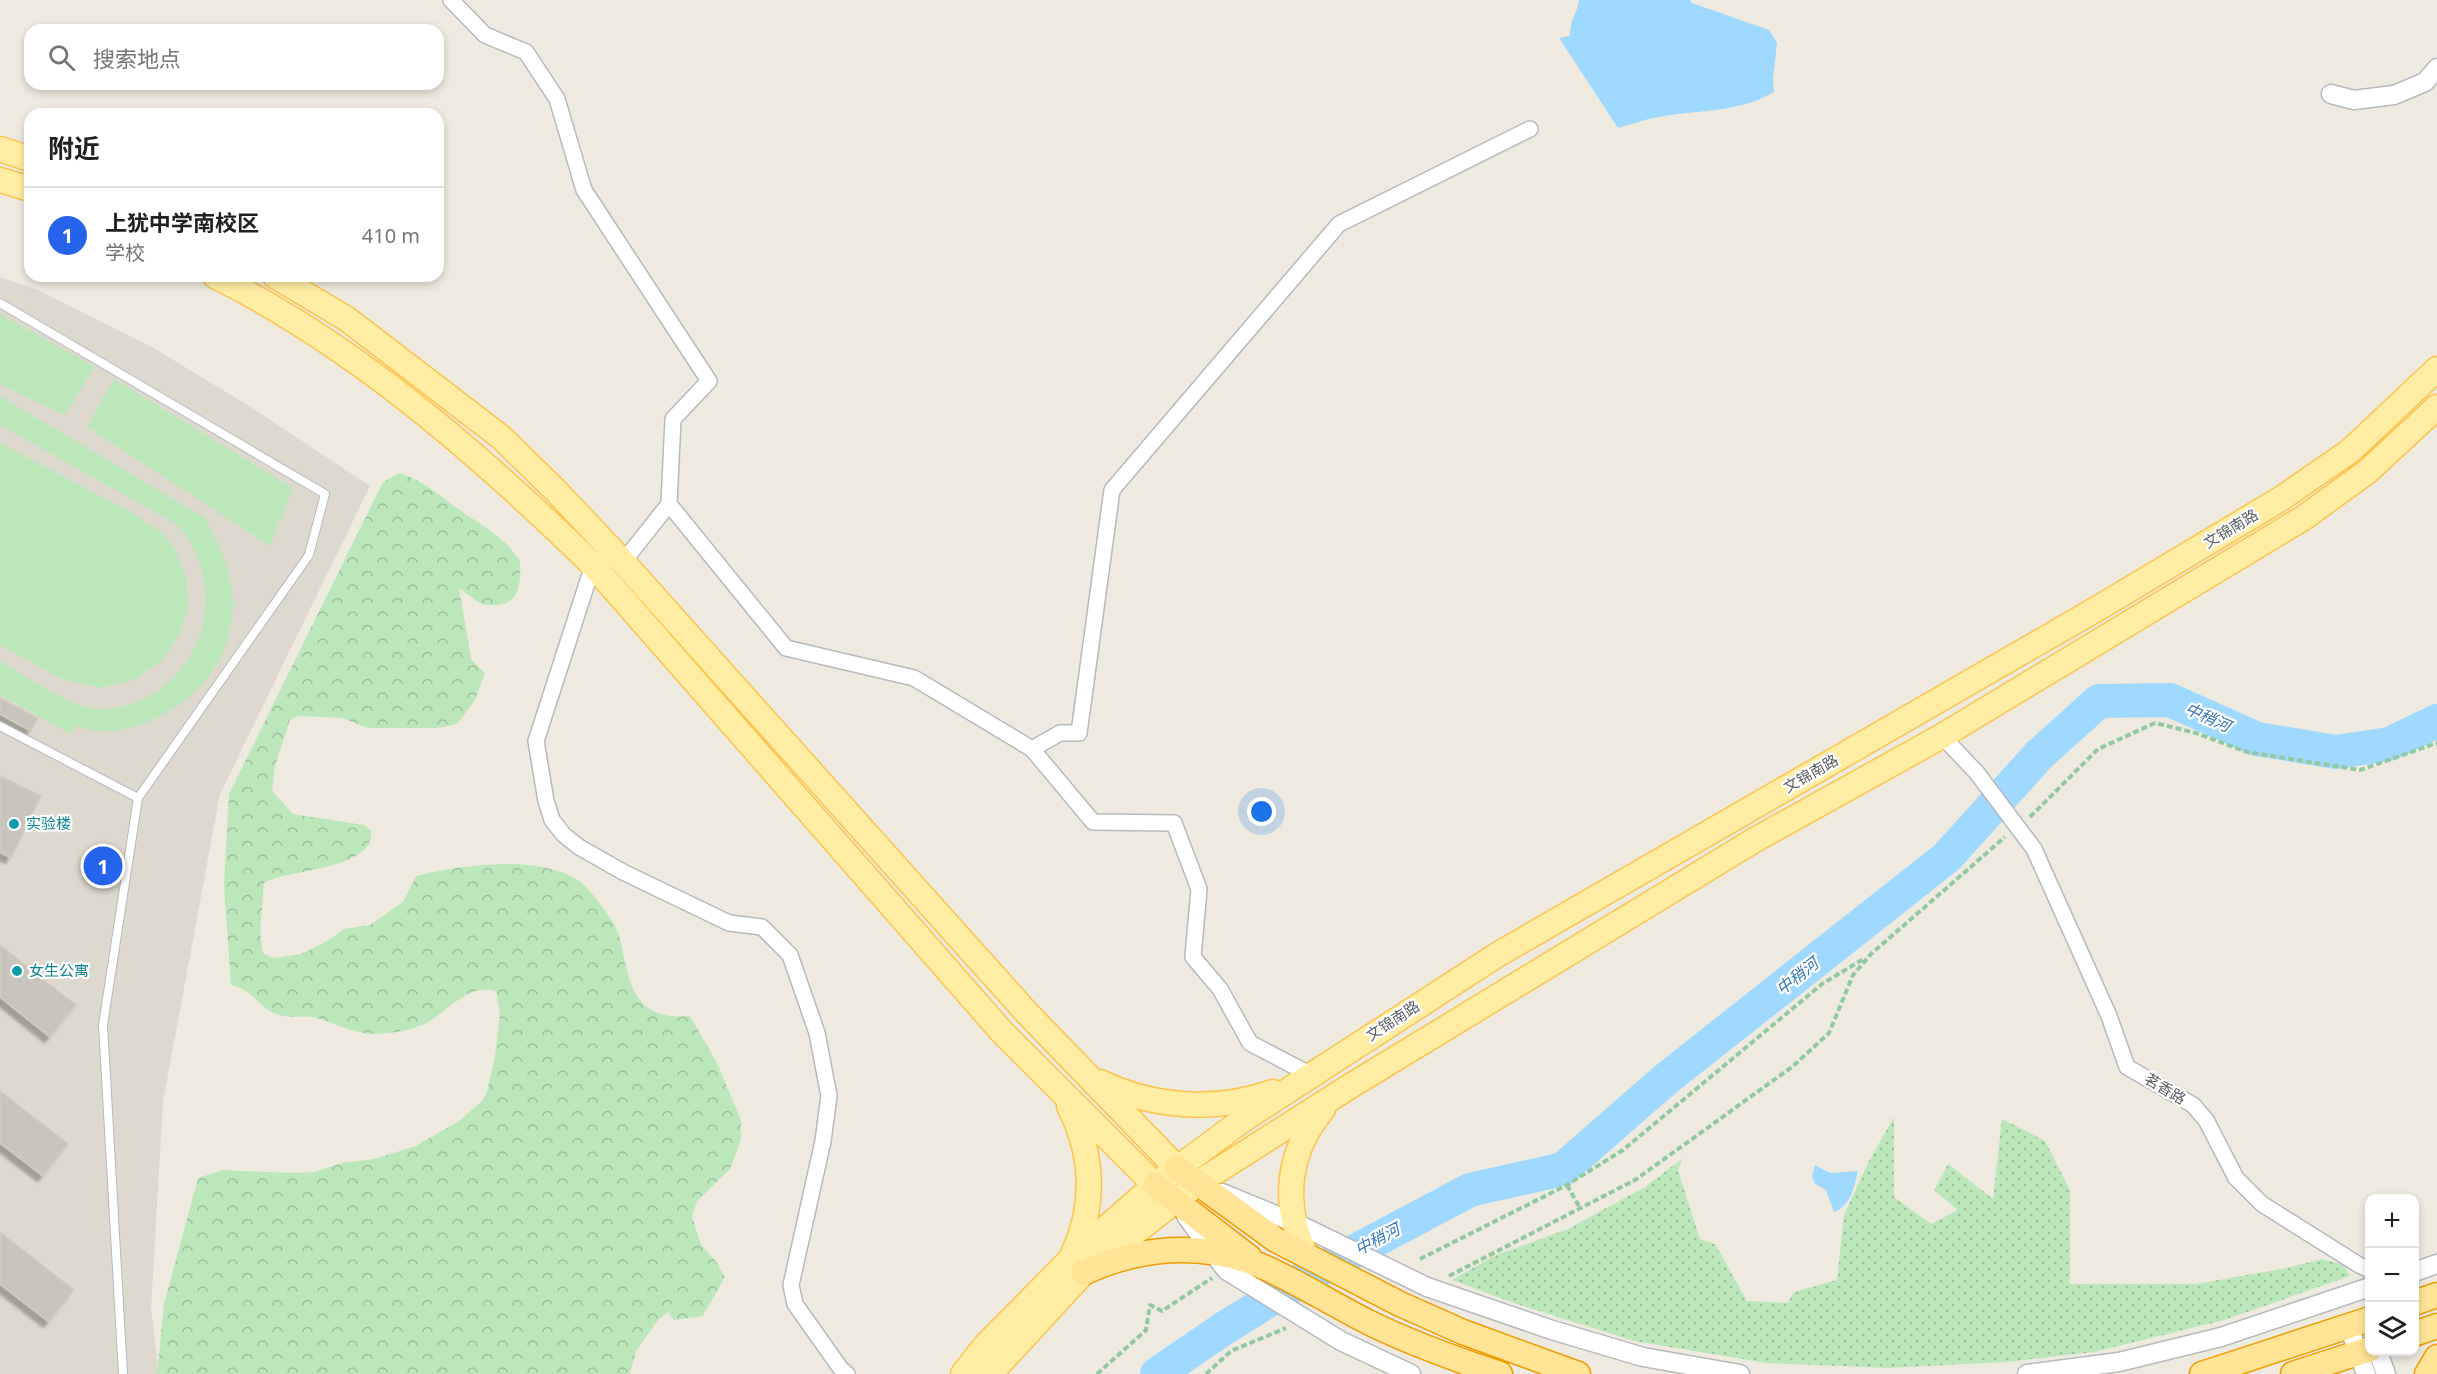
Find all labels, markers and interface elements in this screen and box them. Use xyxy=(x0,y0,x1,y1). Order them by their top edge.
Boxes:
search box xyxy=(24,24,444,90)
icon: search xyxy=(45,41,78,74)
text: 搜索地点 xyxy=(93,43,181,73)
text: 附近 xyxy=(48,130,100,166)
text: 上犹中学南校区 xyxy=(105,207,259,237)
text: 1 xyxy=(62,222,73,249)
text: 410 m xyxy=(362,222,420,249)
text: 学校 xyxy=(105,239,145,266)
street label: 文锦南路 xyxy=(2200,504,2261,552)
water label: 中稍河 xyxy=(2182,697,2237,738)
street label: 文锦南路 xyxy=(1780,749,1841,797)
your location xyxy=(1247,797,1276,826)
place label: 实验楼 xyxy=(26,813,71,833)
marker: 实验楼 xyxy=(7,817,21,831)
pin: 1 xyxy=(84,844,122,888)
water label: 中稍河 xyxy=(1771,951,1825,999)
place label: 女生公寓 xyxy=(29,960,89,980)
marker: 女生公寓 xyxy=(10,964,24,978)
street label: 文锦南路 xyxy=(1362,995,1423,1045)
street label: 茗香路 xyxy=(2141,1068,2190,1108)
map controls xyxy=(2365,1194,2419,1356)
button: + xyxy=(2365,1194,2419,1248)
water label: 中稍河 xyxy=(1351,1217,1406,1260)
button: − xyxy=(2365,1248,2419,1302)
button: layers xyxy=(2365,1302,2419,1356)

